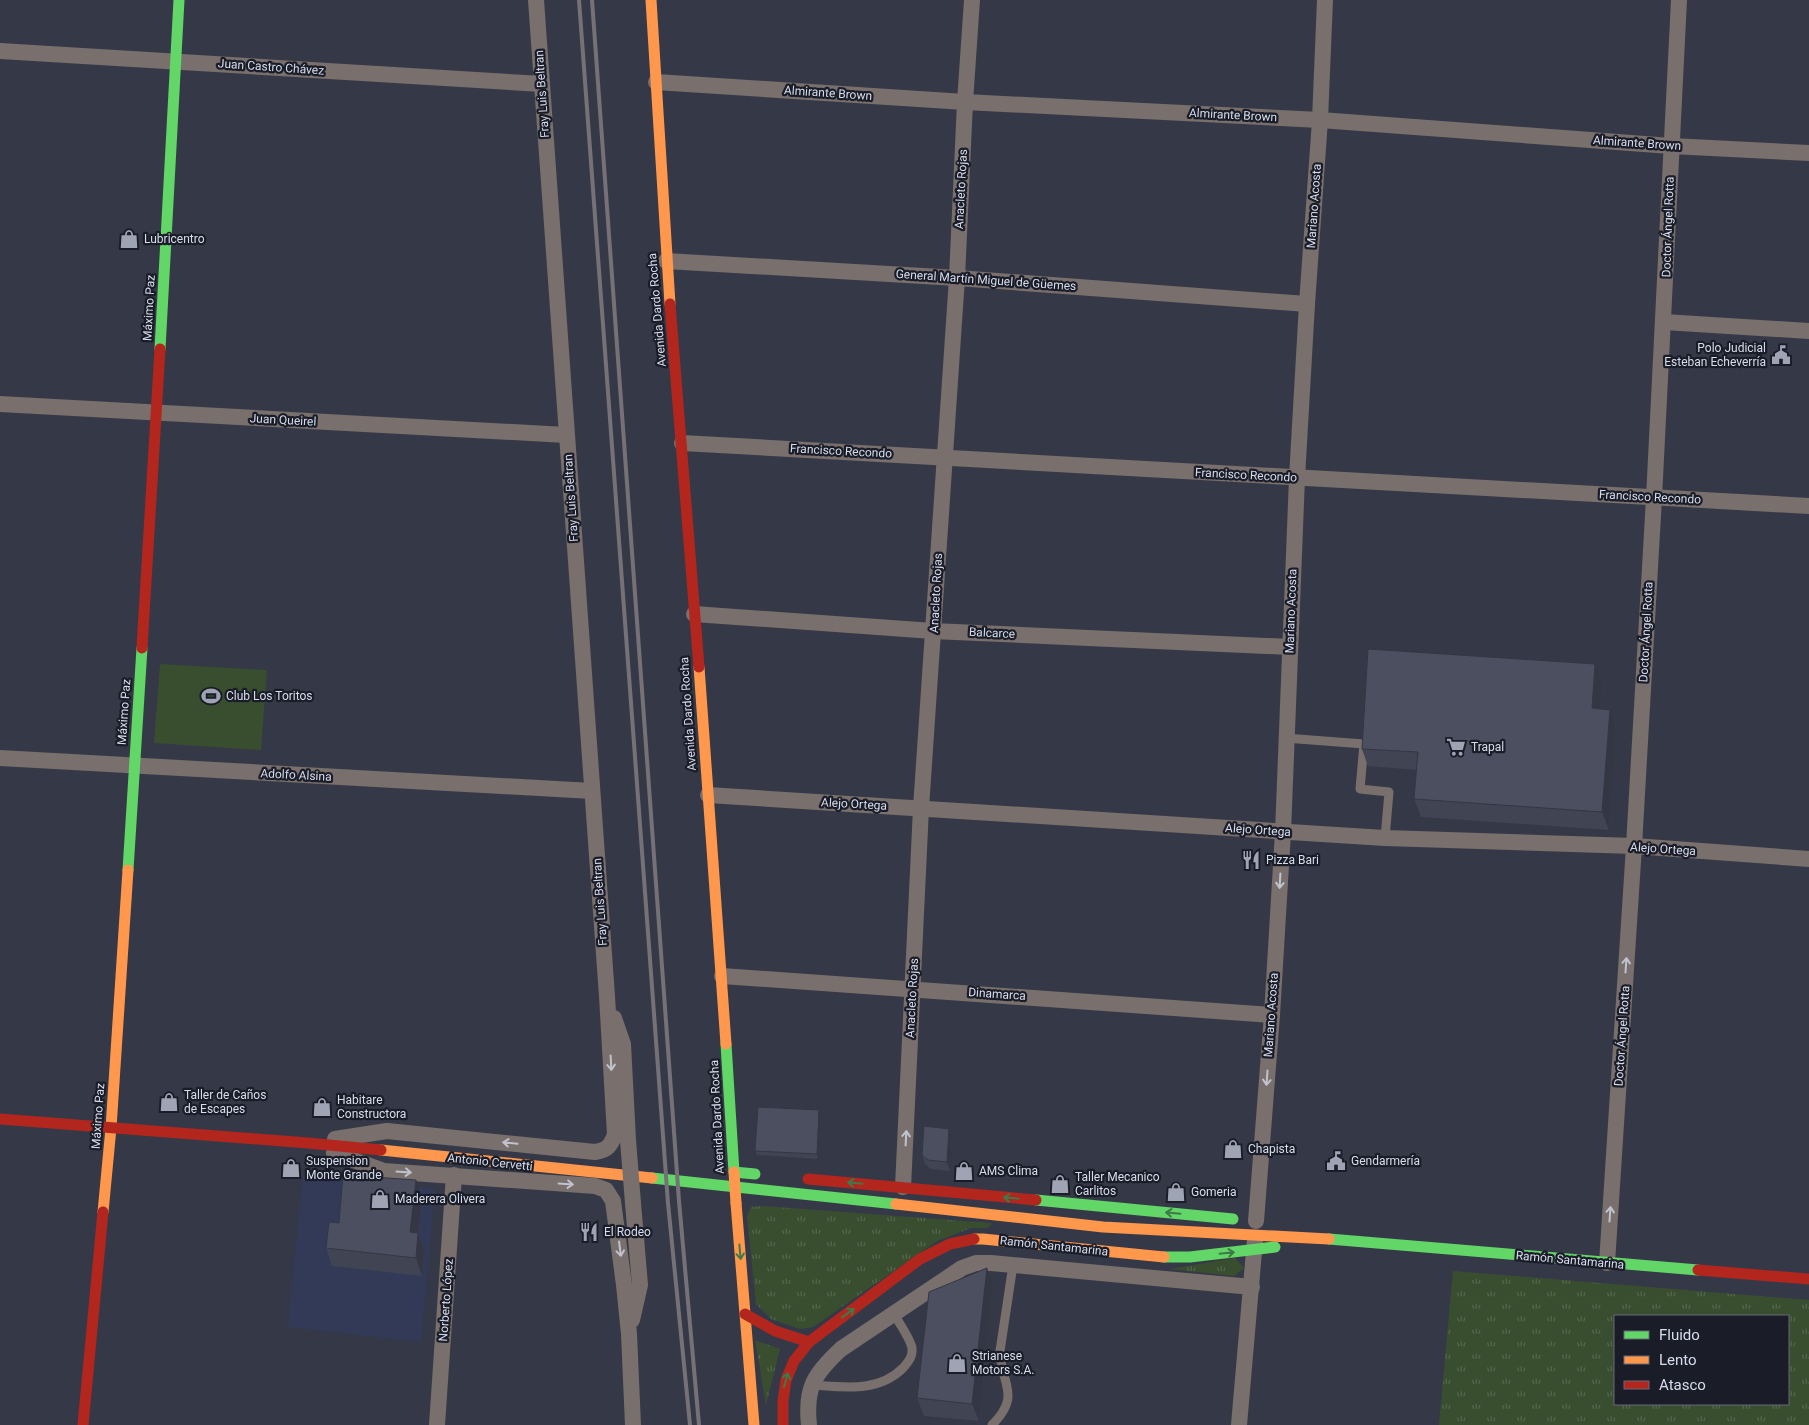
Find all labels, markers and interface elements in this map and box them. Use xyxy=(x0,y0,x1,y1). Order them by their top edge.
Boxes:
street label: Fray Luis Beltran xyxy=(532,50,552,138)
street label: Juan Castro Chávez xyxy=(217,56,325,78)
street label: Almirante Brown xyxy=(783,83,873,103)
street label: Almirante Brown xyxy=(1189,106,1277,124)
street label: Almirante Brown xyxy=(1592,133,1682,153)
street label: Anacleto Rojas xyxy=(952,149,970,229)
street label: Mariano Acosta xyxy=(1304,163,1324,249)
street label: Doctor Ángel Rotta xyxy=(1658,176,1677,278)
shop icon: Lubricentro xyxy=(118,228,140,250)
place label: Lubricentro xyxy=(144,232,205,246)
street label: Avenida Dardo Rocha xyxy=(645,253,669,367)
street label: General Martín Miguel de Güemes xyxy=(895,267,1077,293)
street label: Máximo Paz xyxy=(140,275,158,341)
place label: Polo Judicial Esteban Echeverría xyxy=(1664,341,1766,369)
public building icon: Polo Judicial Esteban Echeverría xyxy=(1770,344,1792,366)
street label: Juan Queirel xyxy=(249,411,317,429)
street label: Francisco Recondo xyxy=(790,441,892,461)
street label: Fray Luis Beltran xyxy=(561,454,581,542)
street label: Francisco Recondo xyxy=(1195,465,1297,485)
street label: Francisco Recondo xyxy=(1599,487,1701,507)
street label: Anacleto Rojas xyxy=(927,553,945,633)
street label: Mariano Acosta xyxy=(1283,569,1299,653)
street label: Doctor Ángel Rotta xyxy=(1635,581,1656,683)
street label: Balcarce xyxy=(968,625,1016,641)
street label: Avenida Dardo Rocha xyxy=(677,657,699,771)
street label: Máximo Paz xyxy=(115,678,133,746)
sports icon: Club Los Toritos xyxy=(200,685,222,707)
place label: Club Los Toritos xyxy=(226,689,313,703)
supermarket icon: Trapal xyxy=(1445,736,1467,758)
place label: Trapal xyxy=(1471,740,1504,754)
street label: Adolfo Alsina xyxy=(260,766,332,784)
street label: Alejo Ortega xyxy=(821,795,887,813)
street label: Alejo Ortega xyxy=(1225,821,1291,839)
street label: Alejo Ortega xyxy=(1630,840,1696,858)
restaurant icon: Pizza Bari xyxy=(1240,849,1262,871)
place label: Pizza Bari xyxy=(1266,853,1319,867)
street label: Fray Luis Beltran xyxy=(590,858,610,946)
one-way arrow xyxy=(1275,872,1284,888)
one-way arrow xyxy=(1622,957,1631,973)
street label: Anacleto Rojas xyxy=(903,958,921,1038)
street label: Mariano Acosta xyxy=(1261,972,1281,1058)
street label: Dinamarca xyxy=(968,985,1026,1003)
street label: Doctor Ángel Rotta xyxy=(1611,985,1632,1087)
one-way arrow xyxy=(606,1054,615,1070)
street label: Avenida Dardo Rocha xyxy=(707,1060,727,1174)
one-way arrow xyxy=(1262,1069,1272,1085)
street label: Máximo Paz xyxy=(89,1082,107,1150)
place label: Taller de Caños de Escapes xyxy=(184,1088,266,1116)
shop icon: Taller de Caños de Escapes xyxy=(158,1091,180,1113)
place label: Habitare Constructora xyxy=(337,1093,406,1121)
shop icon: Habitare Constructora xyxy=(311,1096,333,1118)
one-way arrow xyxy=(901,1131,910,1147)
one-way arrow xyxy=(503,1138,519,1148)
shop icon: Chapista xyxy=(1222,1138,1244,1160)
place label: Chapista xyxy=(1248,1142,1295,1156)
public building icon: Gendarmería xyxy=(1325,1150,1347,1172)
street label: Antonio Cervetti xyxy=(447,1151,533,1173)
place label: Suspension Monte Grande xyxy=(306,1154,382,1182)
place label: Gendarmería xyxy=(1351,1154,1420,1168)
shop icon: Suspension Monte Grande xyxy=(280,1157,302,1179)
shop icon: AMS Clima xyxy=(953,1160,975,1182)
place label: AMS Clima xyxy=(979,1164,1038,1178)
one-way arrow xyxy=(396,1168,412,1177)
place label: Taller Mecanico Carlitos xyxy=(1075,1170,1160,1198)
shop icon: Taller Mecanico Carlitos xyxy=(1049,1173,1071,1195)
one-way arrow xyxy=(847,1178,863,1188)
one-way arrow xyxy=(558,1179,574,1189)
shop icon: Gomeria xyxy=(1165,1181,1187,1203)
place label: Gomeria xyxy=(1191,1185,1236,1199)
shop icon: Maderera Olivera xyxy=(369,1188,391,1210)
place label: Maderera Olivera xyxy=(395,1192,485,1206)
one-way arrow xyxy=(1004,1193,1020,1202)
one-way arrow xyxy=(1606,1206,1615,1222)
one-way arrow xyxy=(1165,1208,1181,1218)
restaurant icon: El Rodeo xyxy=(578,1221,600,1243)
place label: El Rodeo xyxy=(604,1225,651,1239)
street label: Ramón Santamarina xyxy=(999,1233,1109,1259)
one-way arrow xyxy=(615,1241,625,1257)
one-way arrow xyxy=(735,1243,745,1259)
one-way arrow xyxy=(1219,1248,1235,1258)
street label: Ramón Santamarina xyxy=(1515,1248,1625,1272)
street label: Norberto López xyxy=(436,1258,456,1342)
one-way arrow xyxy=(841,1307,854,1318)
legend xyxy=(1614,1315,1789,1405)
text: Fluido xyxy=(1659,1326,1700,1344)
place label: Strianese Motors S.A. xyxy=(972,1349,1035,1377)
text: Lento xyxy=(1659,1351,1697,1369)
shop icon: Strianese Motors S.A. xyxy=(946,1352,968,1374)
one-way arrow xyxy=(781,1372,791,1388)
text: Atasco xyxy=(1659,1376,1706,1394)

